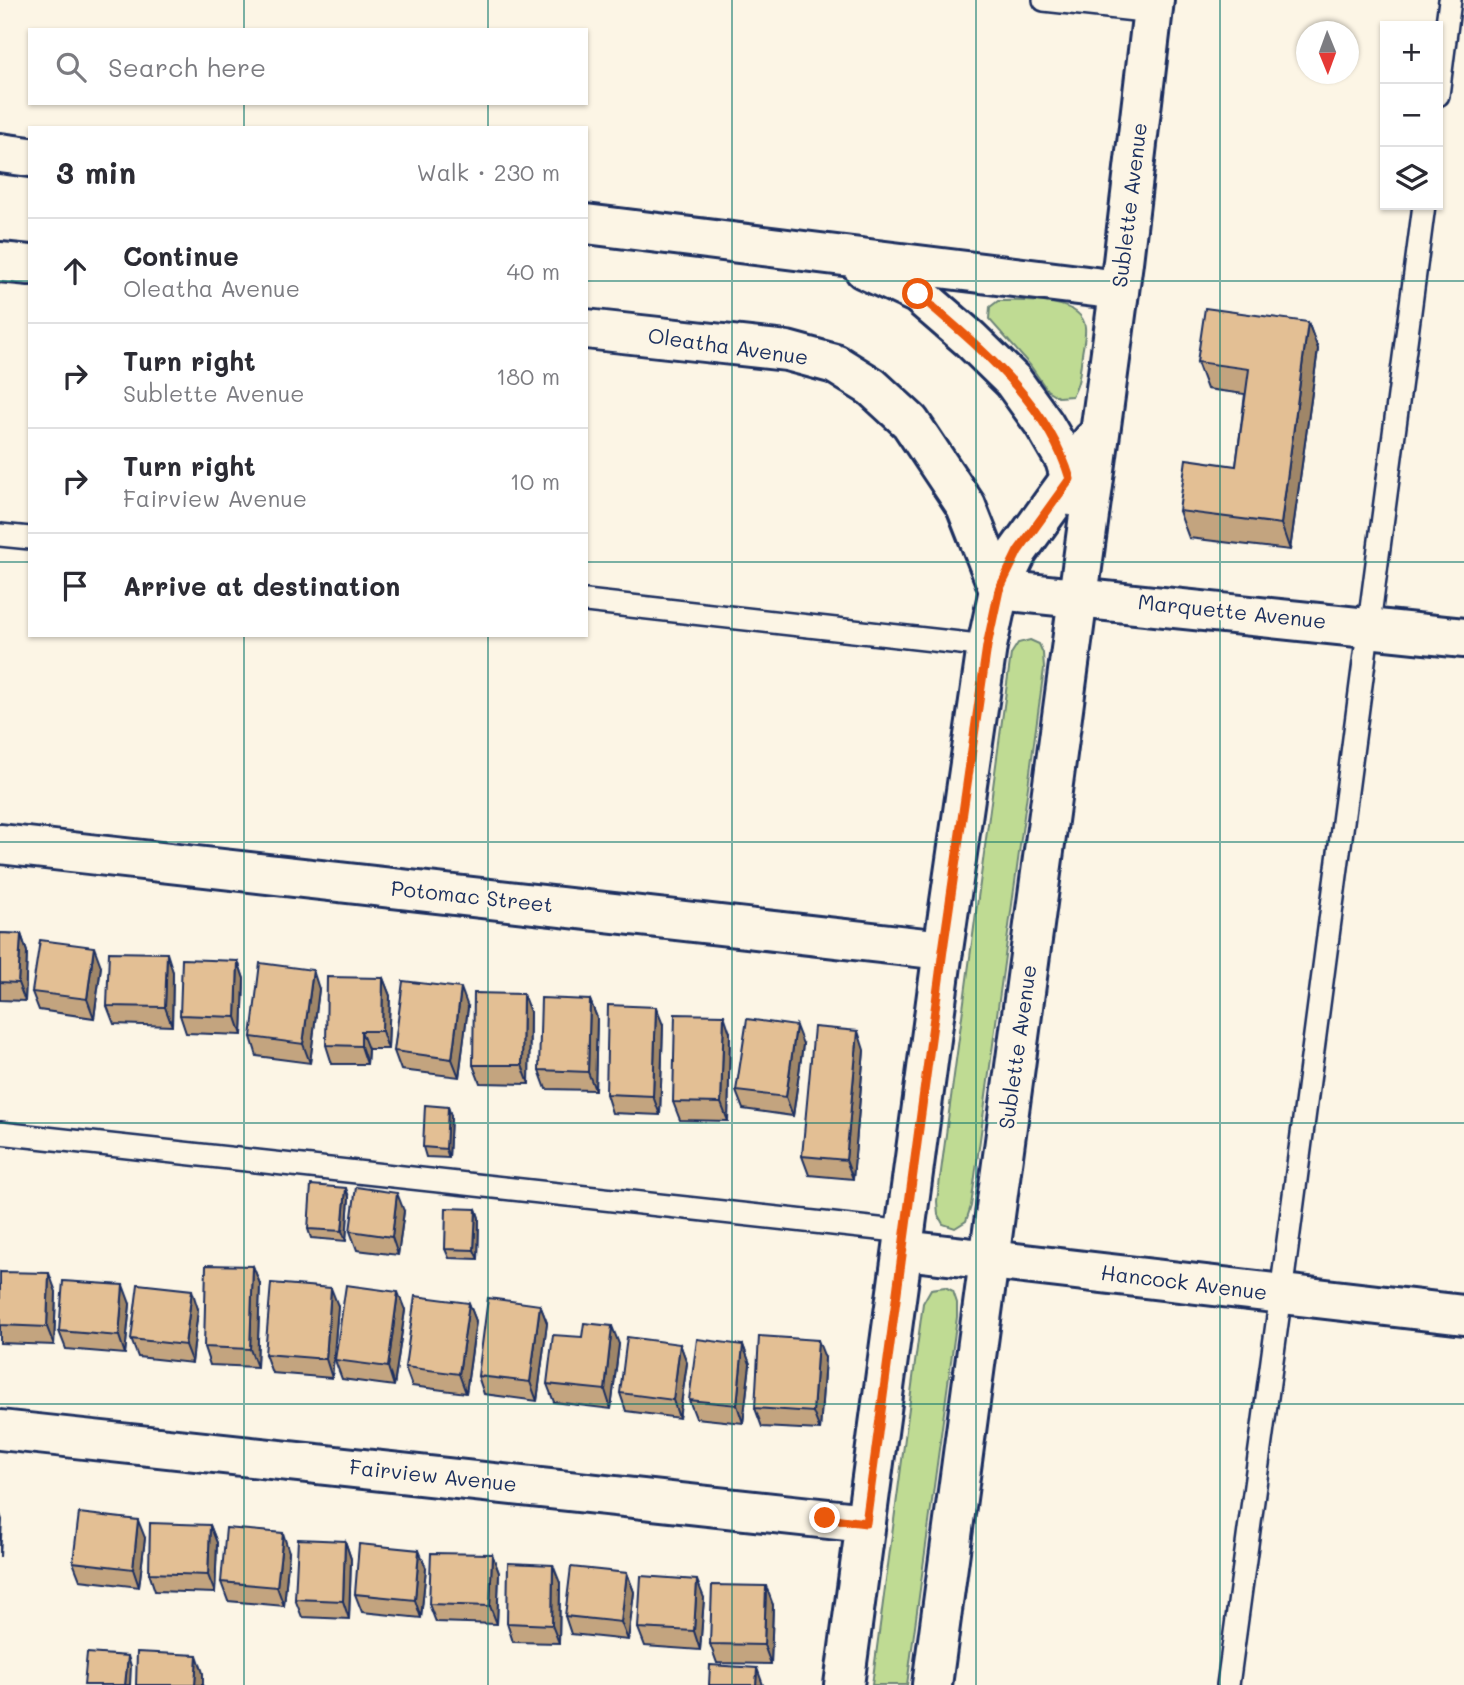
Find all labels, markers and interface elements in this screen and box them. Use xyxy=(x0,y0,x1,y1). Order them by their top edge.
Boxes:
north arrow xyxy=(1296,21,1359,84)
map controls xyxy=(1380,21,1443,210)
button: + xyxy=(1380,21,1443,84)
search box xyxy=(28,28,588,105)
icon: search xyxy=(52,48,90,86)
text: Search here xyxy=(108,50,266,84)
button: − xyxy=(1380,84,1443,147)
street label: Sublette Avenue xyxy=(1105,121,1152,289)
button: layers xyxy=(1380,147,1443,210)
text: 3 min xyxy=(56,152,136,192)
text: Walk · 230 m xyxy=(417,157,560,187)
text: Continue xyxy=(123,239,239,273)
icon: ahead xyxy=(56,252,94,290)
text: 40 m xyxy=(507,256,560,286)
text: Oleatha Avenue xyxy=(123,273,300,303)
route start xyxy=(902,278,933,309)
street label: Oleatha Avenue xyxy=(646,321,810,370)
text: Turn right xyxy=(123,344,256,378)
icon: right xyxy=(56,357,94,395)
text: 180 m xyxy=(496,361,560,391)
text: Sublette Avenue xyxy=(123,378,305,408)
text: Turn right xyxy=(123,449,256,483)
icon: right xyxy=(56,462,94,500)
text: 10 m xyxy=(510,466,560,496)
text: Fairview Avenue xyxy=(123,483,307,513)
icon: arrive xyxy=(56,567,94,605)
text: Arrive at destination xyxy=(123,569,400,603)
street label: Marquette Avenue xyxy=(1137,587,1328,634)
street label: Potomac Street xyxy=(390,874,554,917)
street label: Sublette Avenue xyxy=(992,963,1041,1131)
street label: Hancock Avenue xyxy=(1099,1258,1269,1305)
street label: Fairview Avenue xyxy=(348,1452,518,1497)
route end xyxy=(809,1502,840,1533)

